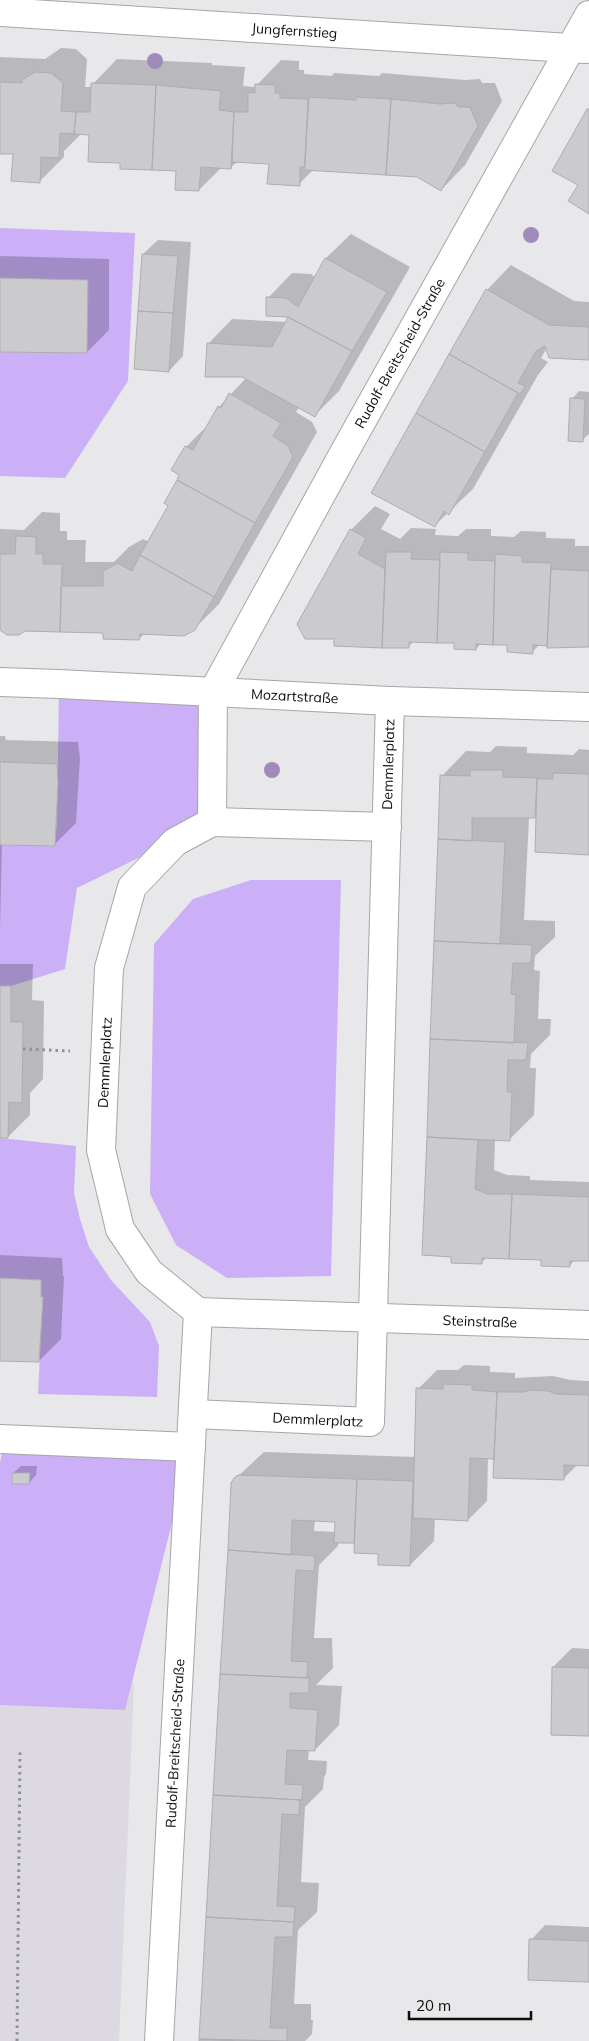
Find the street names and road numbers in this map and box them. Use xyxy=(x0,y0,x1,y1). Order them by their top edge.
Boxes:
street label: Jungfernstieg xyxy=(251,19,338,42)
street label: Rudolf-Breitscheid-Straße xyxy=(351,275,449,431)
street label: Mozartstraße xyxy=(250,685,339,707)
street label: Demmlerplatz xyxy=(378,719,398,810)
street label: Demmlerplatz xyxy=(94,1017,116,1108)
street label: Steinstraße xyxy=(442,1311,517,1332)
street label: Demmlerplatz xyxy=(272,1409,364,1431)
street label: Rudolf-Breitscheid-Straße xyxy=(161,1658,188,1828)

